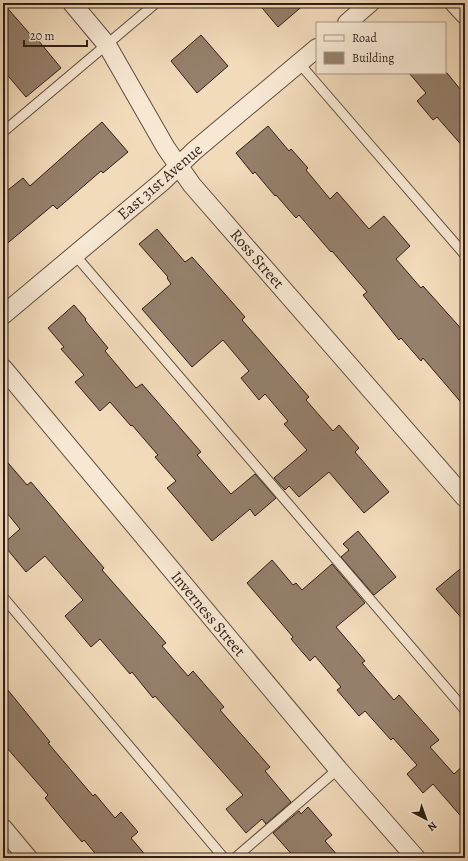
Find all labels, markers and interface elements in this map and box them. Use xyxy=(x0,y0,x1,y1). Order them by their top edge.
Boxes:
scale bar xyxy=(24,22,87,48)
legend xyxy=(316,22,446,74)
text: 20 m xyxy=(30,28,54,44)
text: Road xyxy=(352,30,378,46)
text: Building xyxy=(352,50,394,66)
street label: East 31st Avenue xyxy=(113,139,207,225)
street label: Ross Street xyxy=(225,224,289,294)
street label: Inverness Street xyxy=(166,566,250,662)
north arrow xyxy=(406,799,446,839)
text: N xyxy=(424,818,440,834)

